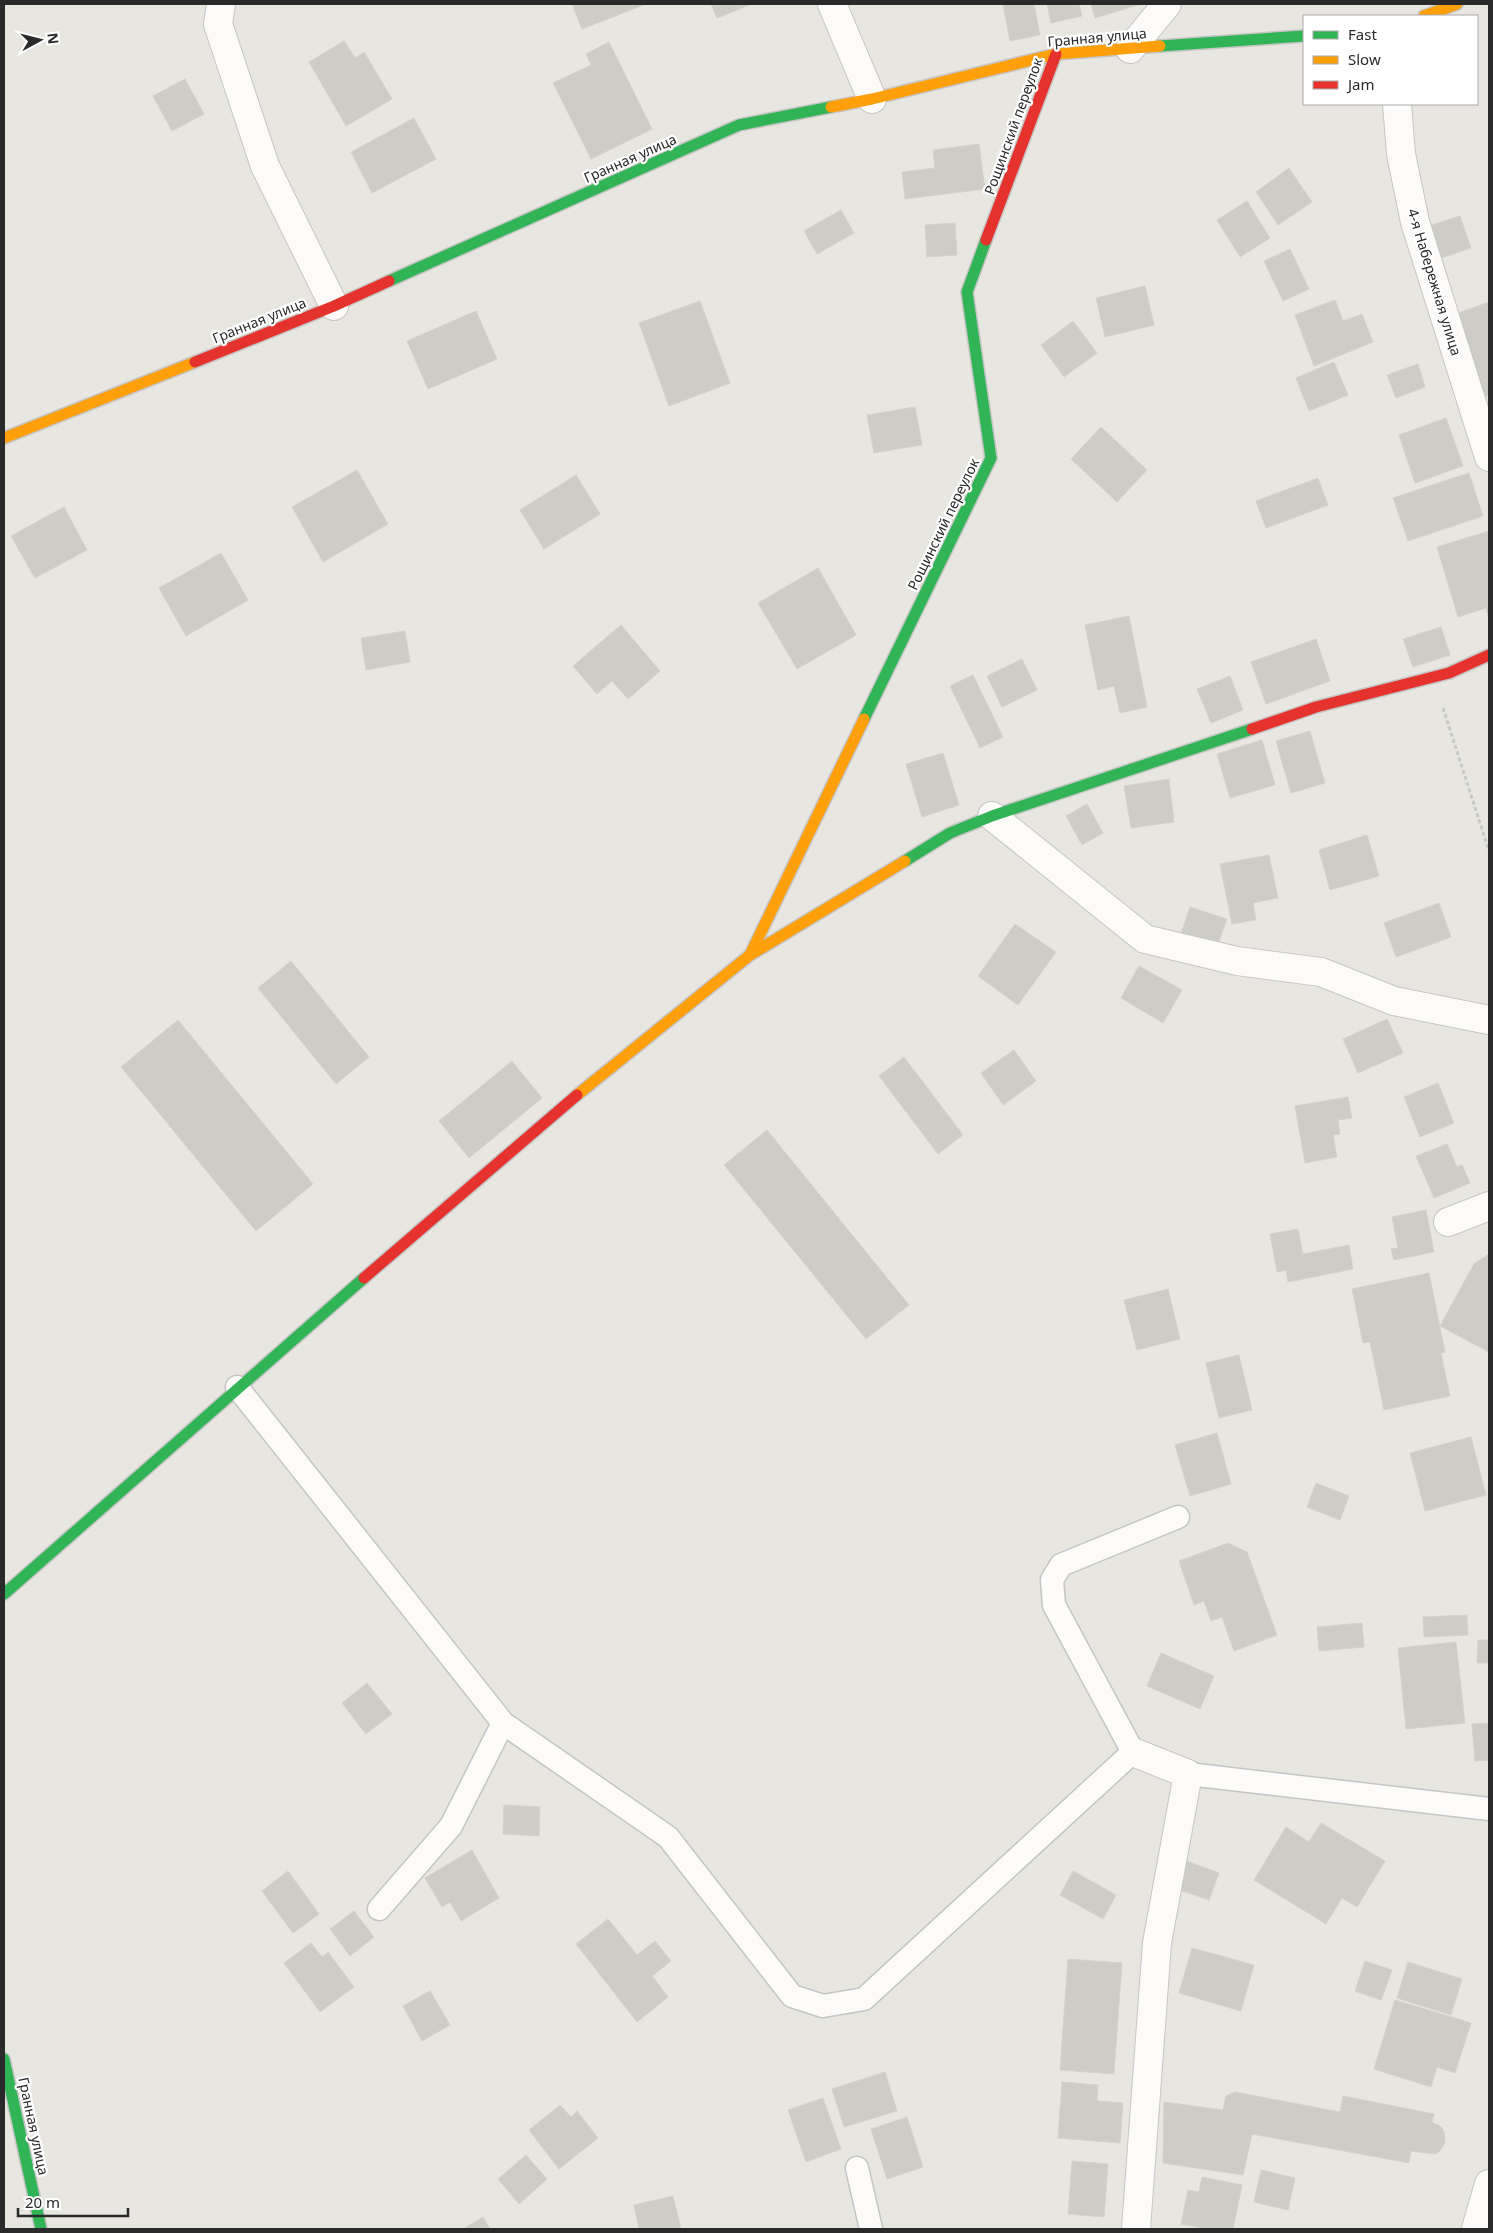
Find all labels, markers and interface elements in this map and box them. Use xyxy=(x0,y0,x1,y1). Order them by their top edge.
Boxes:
north arrow xyxy=(15,15,65,65)
legend xyxy=(1303,15,1478,105)
street label: Гранная улица xyxy=(1047,23,1147,51)
text: Fast xyxy=(1348,24,1377,44)
text: N xyxy=(43,32,64,45)
text: Slow xyxy=(1348,49,1381,69)
street label: Рощинский переулок xyxy=(979,54,1047,197)
text: Jam xyxy=(1346,74,1375,94)
street label: Гранная улица xyxy=(581,129,679,187)
street label: 4-я Набережная улица xyxy=(1404,206,1466,358)
street label: Гранная улица xyxy=(209,293,309,347)
street label: Рощинский переулок xyxy=(903,455,983,593)
street label: Гранная улица xyxy=(14,2075,54,2177)
scale bar xyxy=(18,2186,128,2218)
text: 20 m xyxy=(25,2192,60,2212)

